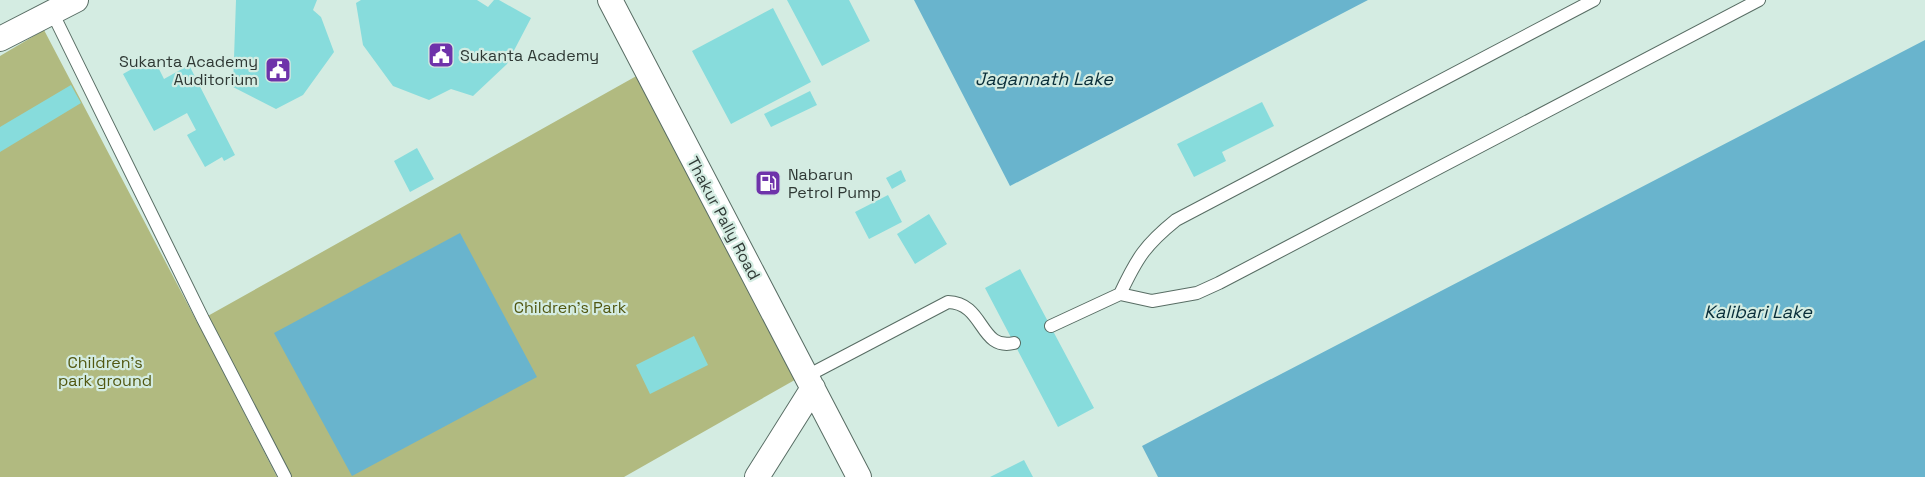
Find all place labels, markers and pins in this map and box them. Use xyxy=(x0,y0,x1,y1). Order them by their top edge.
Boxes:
public building icon: Sukanta Academy xyxy=(426,40,456,70)
place label: Sukanta Academy xyxy=(460,45,599,66)
place label: Sukanta Academy Auditorium xyxy=(119,51,258,90)
public building icon: Sukanta Academy Auditorium xyxy=(263,55,293,85)
place label: Nabarun Petrol Pump xyxy=(788,164,881,203)
fuel station icon: Nabarun Petrol Pump xyxy=(753,168,783,198)

